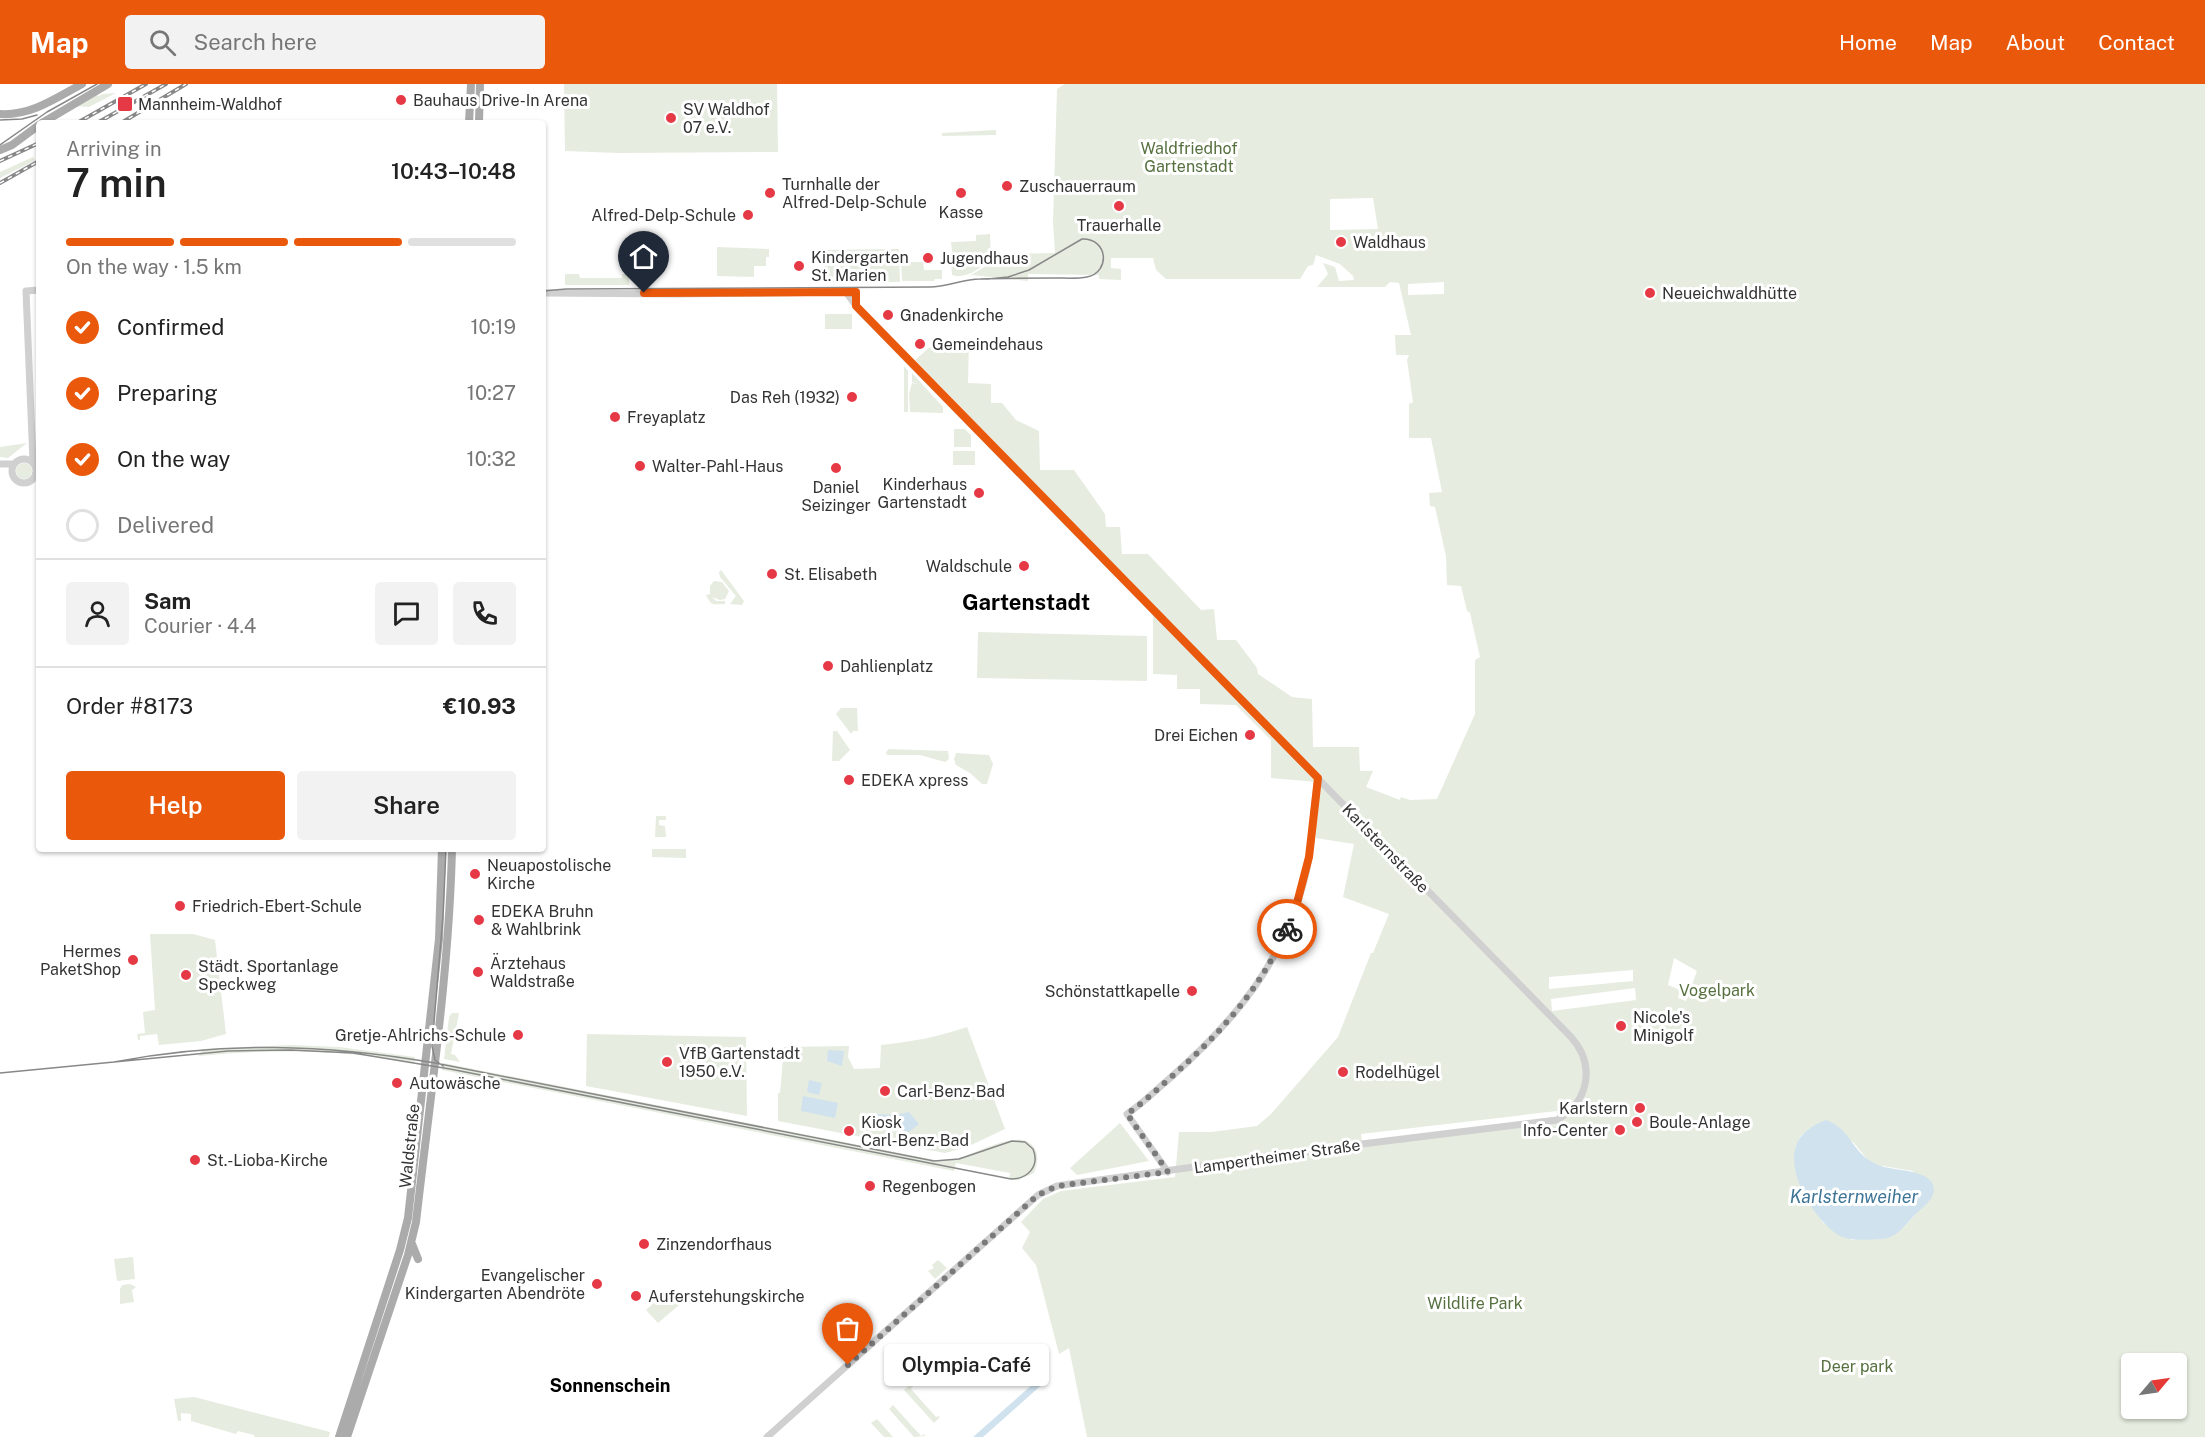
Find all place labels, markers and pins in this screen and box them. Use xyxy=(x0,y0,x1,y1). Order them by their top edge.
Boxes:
place label: Bauhaus Drive-In Arena xyxy=(413,91,588,110)
marker: Bauhaus Drive-In Arena xyxy=(394,93,408,107)
marker: Mannheim-Waldhof xyxy=(116,95,134,113)
place label: Mannheim-Waldhof xyxy=(138,95,282,114)
place label: SV Waldhof 07 e.V. xyxy=(683,100,769,137)
marker: SV Waldhof 07 e.V. xyxy=(664,111,678,125)
place label: Turnhalle der Alfred-Delp-Schule xyxy=(782,175,927,212)
place label: Zuschauerraum xyxy=(1019,177,1136,196)
marker: Zuschauerraum xyxy=(1000,179,1014,193)
marker: Turnhalle der Alfred-Delp-Schule xyxy=(763,186,777,200)
marker: Kasse xyxy=(954,186,968,200)
marker: Trauerhalle xyxy=(1112,199,1126,213)
place label: Kasse xyxy=(939,203,983,222)
place label: Alfred-Delp-Schule xyxy=(591,206,736,225)
marker: Alfred-Delp-Schule xyxy=(741,208,755,222)
place label: Trauerhalle xyxy=(1077,216,1161,235)
pin xyxy=(618,231,669,293)
place label: Waldhaus xyxy=(1353,233,1426,252)
marker: Waldhaus xyxy=(1334,235,1348,249)
place label: Kindergarten St. Marien xyxy=(811,248,909,285)
place label: Jugendhaus xyxy=(940,249,1029,268)
marker: Jugendhaus xyxy=(921,251,935,265)
marker: Kindergarten St. Marien xyxy=(792,259,806,273)
place label: Neueichwaldhütte xyxy=(1662,284,1797,303)
marker: Neueichwaldhütte xyxy=(1643,286,1657,300)
place label: Gnadenkirche xyxy=(900,306,1004,325)
marker: Gnadenkirche xyxy=(881,308,895,322)
place label: Gemeindehaus xyxy=(932,335,1043,354)
marker: Gemeindehaus xyxy=(913,337,927,351)
place label: Das Reh (1932) xyxy=(730,388,840,407)
marker: Das Reh (1932) xyxy=(845,390,859,404)
place label: Freyaplatz xyxy=(627,408,706,427)
marker: Freyaplatz xyxy=(608,410,622,424)
place label: Walter-Pahl-Haus xyxy=(652,457,783,476)
marker: Walter-Pahl-Haus xyxy=(633,459,647,473)
marker: Daniel Seizinger xyxy=(829,461,843,475)
place label: Kinderhaus Gartenstadt xyxy=(877,475,967,512)
place label: Daniel Seizinger xyxy=(801,478,871,515)
marker: Kinderhaus Gartenstadt xyxy=(972,486,986,500)
place label: Waldschule xyxy=(926,557,1012,576)
marker: Waldschule xyxy=(1017,559,1031,573)
place label: St. Elisabeth xyxy=(784,565,877,584)
marker: St. Elisabeth xyxy=(765,567,779,581)
place label: Dahlienplatz xyxy=(840,657,933,676)
marker: Dahlienplatz xyxy=(821,659,835,673)
place label: Drei Eichen xyxy=(1154,726,1238,745)
marker: Drei Eichen xyxy=(1243,728,1257,742)
place label: EDEKA xpress xyxy=(861,771,968,790)
marker: EDEKA xpress xyxy=(842,773,856,787)
place label: Neuapostolische Kirche xyxy=(487,856,611,893)
marker: Neuapostolische Kirche xyxy=(468,867,482,881)
place label: Friedrich-Ebert-Schule xyxy=(192,897,362,916)
marker: Friedrich-Ebert-Schule xyxy=(173,899,187,913)
place label: EDEKA Bruhn & Wahlbrink xyxy=(491,902,593,939)
marker: EDEKA Bruhn & Wahlbrink xyxy=(472,913,486,927)
place label: Hermes PaketShop xyxy=(40,942,121,979)
marker: Hermes PaketShop xyxy=(126,953,140,967)
place label: Ärztehaus Waldstraße xyxy=(490,953,575,991)
place label: Städt. Sportanlage Speckweg xyxy=(198,957,339,994)
marker: Ärztehaus Waldstraße xyxy=(471,965,485,979)
marker: Städt. Sportanlage Speckweg xyxy=(179,968,193,982)
place label: Schönstattkapelle xyxy=(1045,982,1180,1001)
marker: Schönstattkapelle xyxy=(1185,984,1199,998)
place label: Nicole's Minigolf xyxy=(1633,1008,1694,1045)
marker: Nicole's Minigolf xyxy=(1614,1019,1628,1033)
place label: Gretje-Ahlrichs-Schule xyxy=(335,1026,506,1045)
marker: Gretje-Ahlrichs-Schule xyxy=(511,1028,525,1042)
place label: VfB Gartenstadt 1950 e.V. xyxy=(679,1044,800,1081)
marker: VfB Gartenstadt 1950 e.V. xyxy=(660,1055,674,1069)
place label: Rodelhügel xyxy=(1355,1063,1440,1082)
marker: Rodelhügel xyxy=(1336,1065,1350,1079)
place label: Autowäsche xyxy=(409,1074,501,1093)
marker: Autowäsche xyxy=(390,1076,404,1090)
place label: Carl-Benz-Bad xyxy=(897,1082,1005,1101)
marker: Carl-Benz-Bad xyxy=(878,1084,892,1098)
place label: Karlstern xyxy=(1559,1099,1628,1118)
marker: Karlstern xyxy=(1633,1101,1647,1115)
place label: Kiosk Carl-Benz-Bad xyxy=(861,1113,969,1150)
place label: Boule-Anlage xyxy=(1649,1113,1750,1132)
marker: Boule-Anlage xyxy=(1630,1115,1644,1129)
place label: Info-Center xyxy=(1523,1121,1608,1140)
marker: Info-Center xyxy=(1613,1123,1627,1137)
marker: Kiosk Carl-Benz-Bad xyxy=(842,1124,856,1138)
place label: St.-Lioba-Kirche xyxy=(207,1151,328,1170)
marker: St.-Lioba-Kirche xyxy=(188,1153,202,1167)
place label: Regenbogen xyxy=(882,1177,976,1196)
marker: Regenbogen xyxy=(863,1179,877,1193)
place label: Zinzendorfhaus xyxy=(656,1235,772,1254)
marker: Zinzendorfhaus xyxy=(637,1237,651,1251)
place label: Evangelischer Kindergarten Abendröte xyxy=(405,1266,585,1303)
marker: Evangelischer Kindergarten Abendröte xyxy=(590,1277,604,1291)
place label: Auferstehungskirche xyxy=(648,1287,805,1306)
marker: Auferstehungskirche xyxy=(629,1289,643,1303)
pin xyxy=(822,1303,873,1365)
callout: Olympia-Café xyxy=(884,1344,1049,1386)

